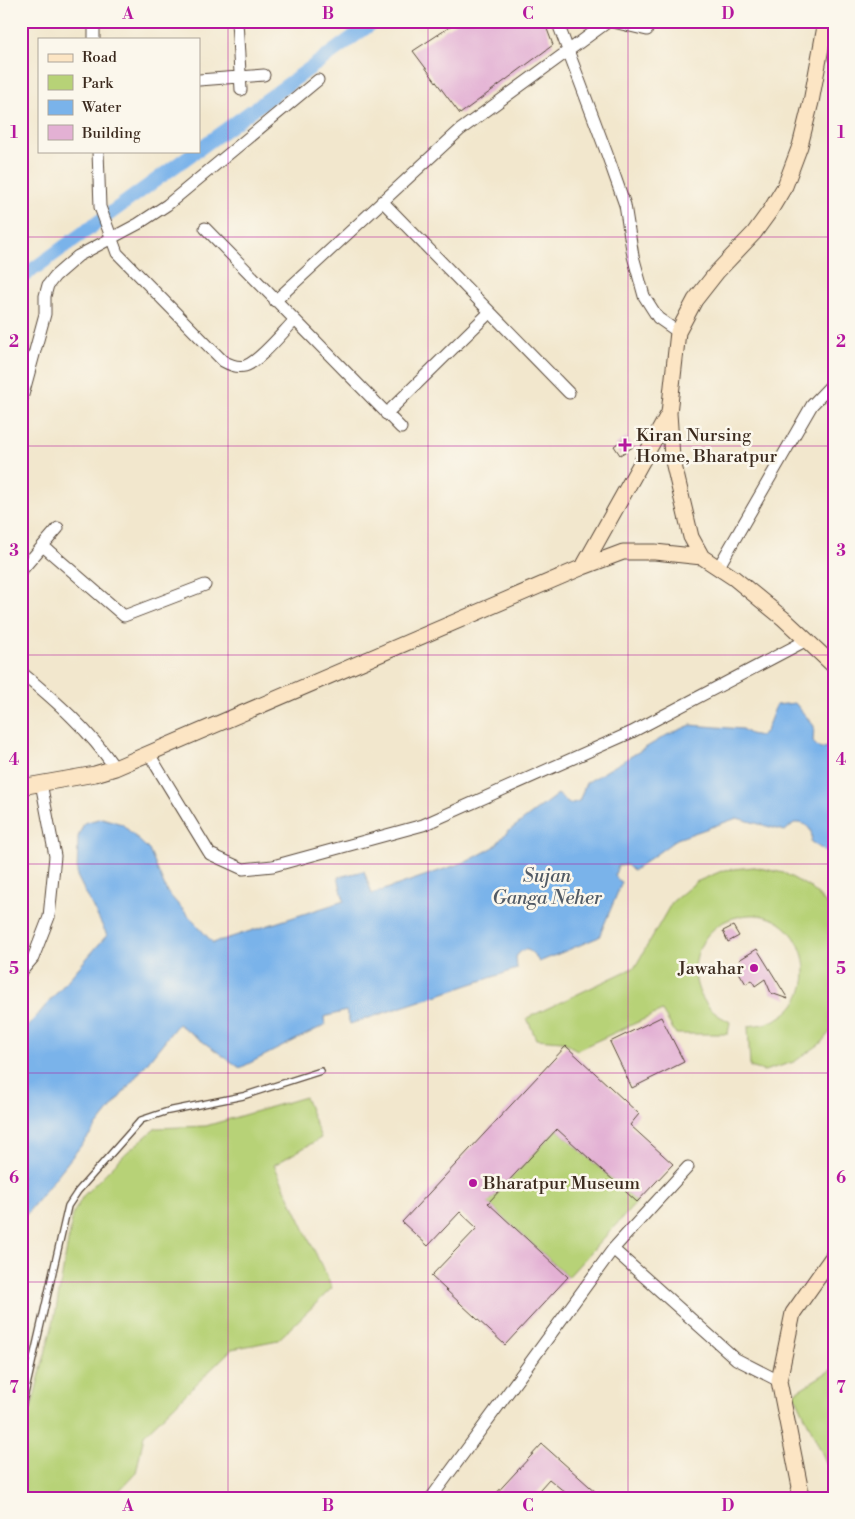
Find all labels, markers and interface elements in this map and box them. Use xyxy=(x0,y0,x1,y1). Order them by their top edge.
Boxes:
text: A xyxy=(121,4,134,24)
text: B xyxy=(322,4,334,24)
text: C xyxy=(522,4,534,24)
text: D xyxy=(722,4,735,24)
legend xyxy=(38,38,200,152)
text: Road xyxy=(82,48,117,67)
text: Park xyxy=(82,74,114,93)
text: Water xyxy=(81,98,122,117)
text: 1 xyxy=(10,123,18,143)
text: 1 xyxy=(837,123,845,143)
text: Building xyxy=(81,124,141,143)
text: 2 xyxy=(9,332,19,352)
text: 2 xyxy=(836,332,846,352)
place label: Kiran Nursing Home, Bharatpur xyxy=(636,424,778,468)
marker: Kiran Nursing Home, Bharatpur xyxy=(618,438,632,452)
text: 3 xyxy=(9,541,19,561)
text: 3 xyxy=(836,541,846,561)
text: 4 xyxy=(9,750,20,770)
text: 4 xyxy=(836,750,847,770)
water label: Sujan Ganga Neher xyxy=(492,864,603,910)
place label: Jawahar xyxy=(677,957,744,980)
text: 5 xyxy=(9,959,19,979)
text: 5 xyxy=(836,959,846,979)
marker: Jawahar xyxy=(748,962,760,974)
text: 6 xyxy=(9,1168,19,1188)
text: 6 xyxy=(836,1168,846,1188)
place label: Bharatpur Museum xyxy=(482,1172,640,1195)
marker: Bharatpur Museum xyxy=(467,1177,479,1189)
text: 7 xyxy=(9,1378,19,1398)
text: 7 xyxy=(836,1378,846,1398)
text: A xyxy=(121,1496,134,1516)
text: B xyxy=(322,1496,334,1516)
text: C xyxy=(522,1496,534,1516)
text: D xyxy=(722,1496,735,1516)

